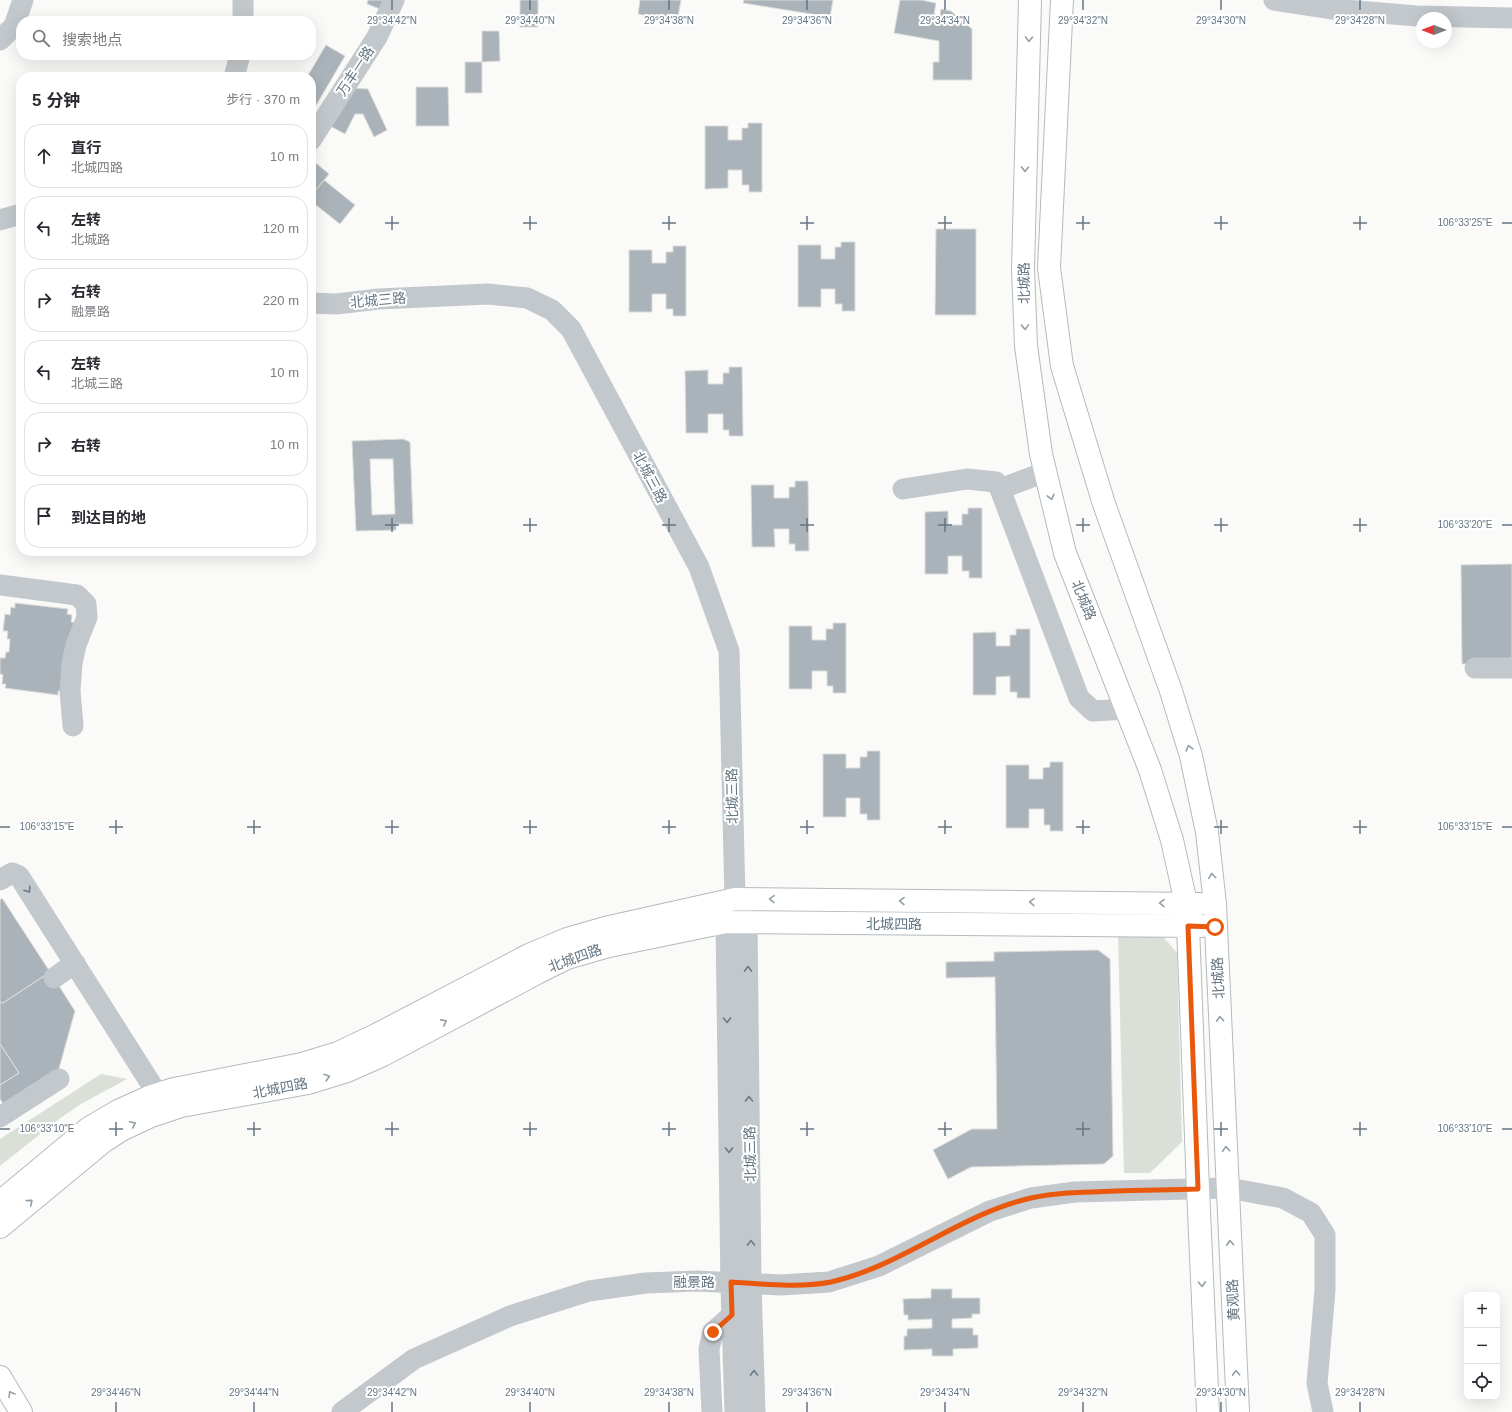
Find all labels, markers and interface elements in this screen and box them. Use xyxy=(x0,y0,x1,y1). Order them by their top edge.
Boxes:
north arrow xyxy=(1416,12,1452,48)
text: 29°34'42"N xyxy=(367,15,417,26)
text: 29°34'40"N xyxy=(505,15,555,26)
text: 29°34'38"N xyxy=(644,15,694,26)
text: 29°34'36"N xyxy=(782,15,832,26)
text: 29°34'34"N xyxy=(920,15,970,26)
text: 29°34'32"N xyxy=(1058,15,1108,26)
text: 29°34'30"N xyxy=(1196,15,1246,26)
text: 29°34'28"N xyxy=(1335,15,1385,26)
search box xyxy=(16,16,316,60)
icon: search xyxy=(30,27,52,49)
text: 搜索地点 xyxy=(62,31,122,48)
one-way arrow xyxy=(1025,36,1033,42)
street label: 万丰一路 xyxy=(333,43,377,99)
text: 5 分钟 xyxy=(32,91,80,110)
text: 步行 · 370 m xyxy=(226,92,300,107)
text: 直行 xyxy=(71,139,101,156)
icon: ahead xyxy=(33,145,55,167)
text: 10 m xyxy=(270,149,299,164)
text: 北城四路 xyxy=(71,160,123,175)
one-way arrow xyxy=(1021,166,1030,172)
text: 左转 xyxy=(71,211,101,228)
icon: left xyxy=(33,217,55,239)
text: 106°33'25"E xyxy=(1437,217,1493,228)
text: 120 m xyxy=(263,221,299,236)
text: 北城路 xyxy=(71,232,110,247)
street label: 北城路 xyxy=(1016,262,1032,304)
text: 右转 xyxy=(71,283,101,300)
icon: right xyxy=(33,289,55,311)
street label: 北城三路 xyxy=(349,290,407,310)
text: 220 m xyxy=(263,293,299,308)
text: 融景路 xyxy=(71,304,110,319)
one-way arrow xyxy=(1021,324,1029,330)
text: 左转 xyxy=(71,355,101,372)
icon: left xyxy=(33,361,55,383)
text: 10 m xyxy=(270,365,299,380)
text: 北城三路 xyxy=(71,376,123,391)
icon: right xyxy=(33,433,55,455)
text: 右转 xyxy=(71,437,101,454)
text: 10 m xyxy=(270,437,299,452)
street label: 北城三路 xyxy=(630,449,670,505)
one-way arrow xyxy=(1047,493,1055,500)
icon: arrive xyxy=(33,505,55,527)
text: 到达目的地 xyxy=(71,509,146,526)
text: 106°33'20"E xyxy=(1437,519,1493,530)
street label: 北城路 xyxy=(1069,578,1099,622)
one-way arrow xyxy=(1185,745,1194,752)
street label: 北城三路 xyxy=(724,768,740,824)
text: 106°33'15"E xyxy=(19,821,75,832)
text: 106°33'15"E xyxy=(1437,821,1493,832)
one-way arrow xyxy=(1208,873,1217,879)
one-way arrow xyxy=(24,886,31,893)
one-way arrow xyxy=(769,895,775,903)
one-way arrow xyxy=(899,897,905,905)
one-way arrow xyxy=(1029,898,1035,906)
one-way arrow xyxy=(1159,899,1165,907)
street label: 北城四路 xyxy=(866,916,922,932)
route start xyxy=(1206,918,1224,936)
street label: 北城四路 xyxy=(546,941,604,975)
street label: 北城路 xyxy=(1209,957,1227,999)
one-way arrow xyxy=(743,966,752,972)
one-way arrow xyxy=(1215,1016,1224,1022)
one-way arrow xyxy=(723,1017,731,1023)
one-way arrow xyxy=(440,1019,448,1027)
one-way arrow xyxy=(323,1073,330,1082)
street label: 北城四路 xyxy=(251,1075,309,1101)
one-way arrow xyxy=(745,1096,753,1102)
one-way arrow xyxy=(129,1121,137,1129)
text: 106°33'10"E xyxy=(19,1123,75,1134)
text: 106°33'10"E xyxy=(1437,1123,1493,1134)
street label: 北城三路 xyxy=(742,1126,758,1182)
one-way arrow xyxy=(1222,1146,1230,1152)
one-way arrow xyxy=(725,1147,733,1153)
one-way arrow xyxy=(25,1200,33,1207)
one-way arrow xyxy=(747,1240,755,1246)
one-way arrow xyxy=(1226,1240,1235,1246)
street label: 融景路 xyxy=(673,1274,715,1290)
street label: 黄观路 xyxy=(1224,1279,1242,1321)
one-way arrow xyxy=(1197,1281,1206,1287)
map controls xyxy=(1464,1292,1500,1400)
button: + xyxy=(1464,1292,1500,1328)
route end xyxy=(704,1323,722,1341)
button: − xyxy=(1464,1328,1500,1364)
button: locate xyxy=(1464,1364,1500,1400)
one-way arrow xyxy=(749,1370,758,1376)
one-way arrow xyxy=(1232,1370,1240,1376)
text: 29°34'46"N xyxy=(91,1387,141,1398)
text: 29°34'44"N xyxy=(229,1387,279,1398)
text: 29°34'42"N xyxy=(367,1387,417,1398)
text: 29°34'40"N xyxy=(505,1387,555,1398)
text: 29°34'38"N xyxy=(644,1387,694,1398)
text: 29°34'36"N xyxy=(782,1387,832,1398)
text: 29°34'34"N xyxy=(920,1387,970,1398)
text: 29°34'32"N xyxy=(1058,1387,1108,1398)
text: 29°34'30"N xyxy=(1196,1387,1246,1398)
text: 29°34'28"N xyxy=(1335,1387,1385,1398)
one-way arrow xyxy=(8,1391,15,1398)

